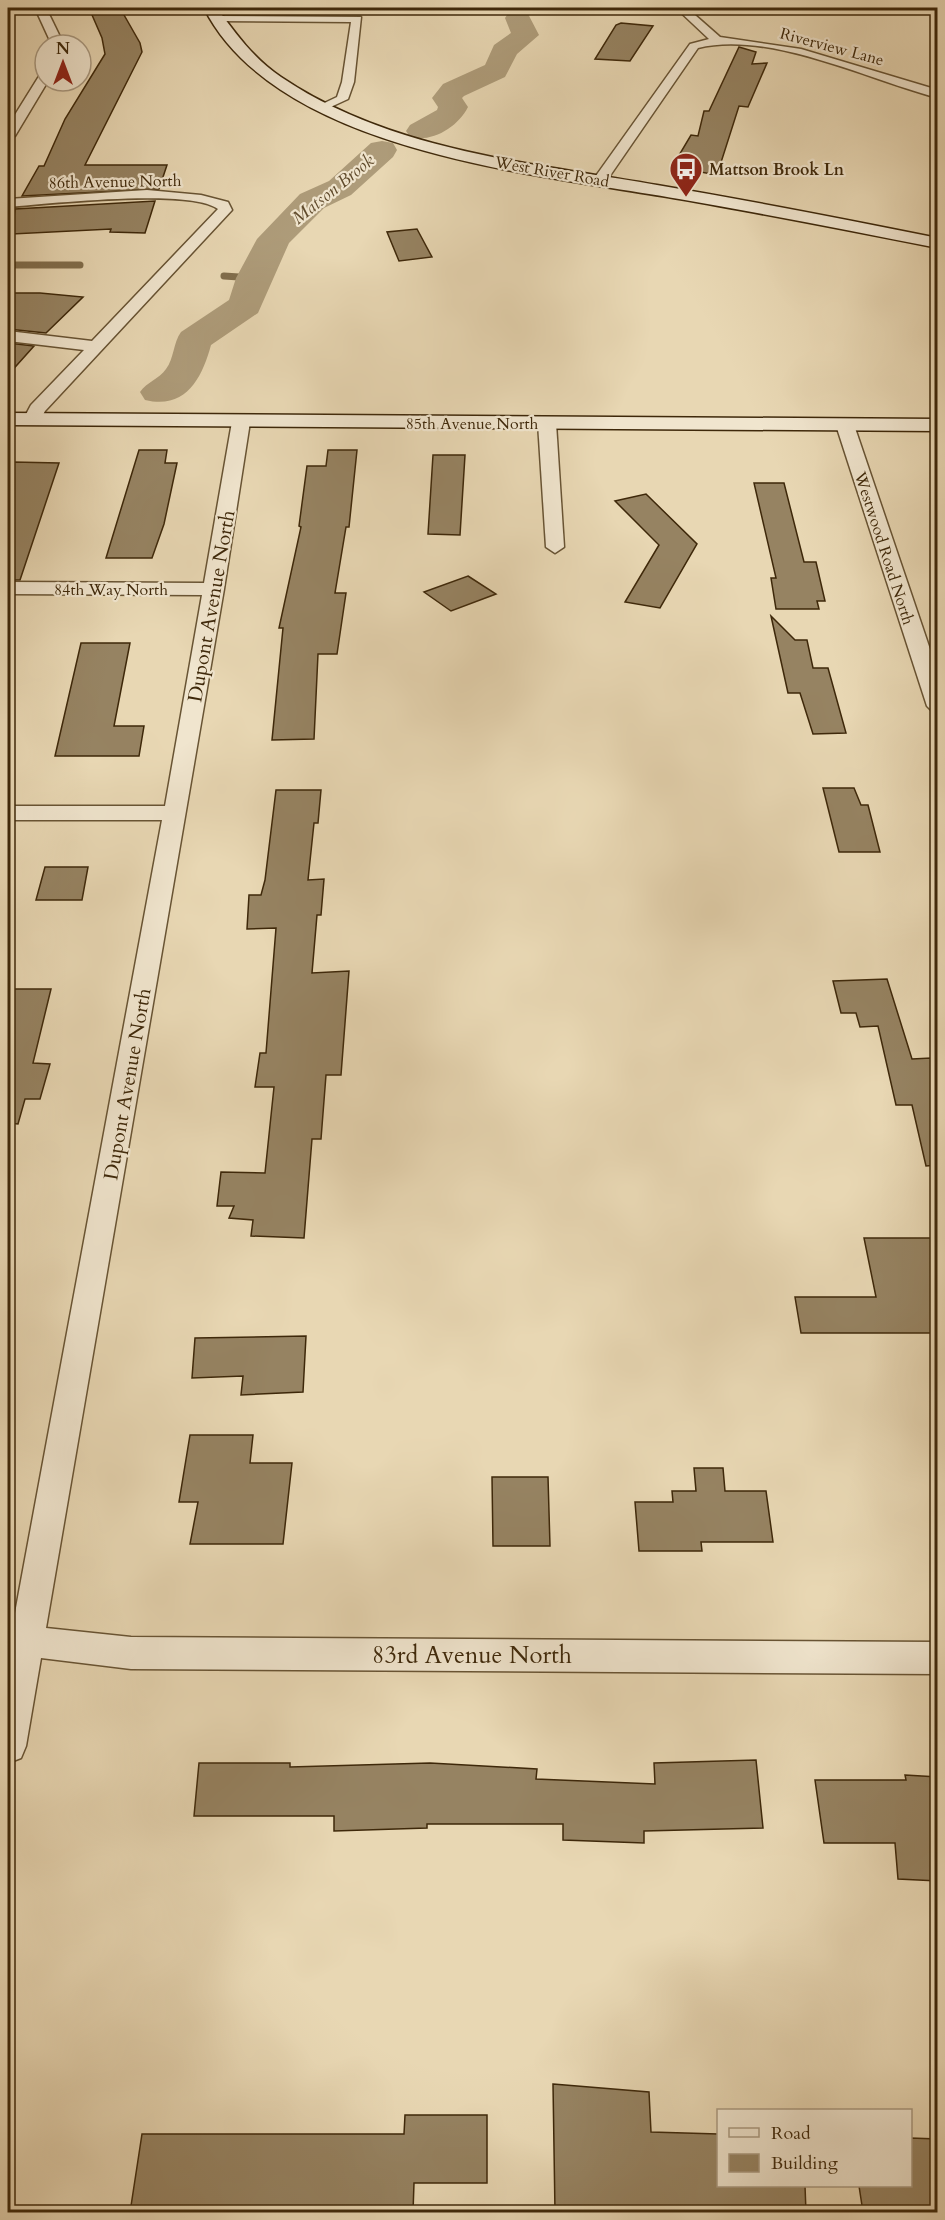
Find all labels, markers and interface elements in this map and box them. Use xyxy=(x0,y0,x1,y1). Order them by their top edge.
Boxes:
street label: Riverview Lane xyxy=(777,23,886,71)
north arrow xyxy=(33,33,93,93)
text: N xyxy=(56,38,70,60)
water label: Matson Brook xyxy=(287,148,380,230)
street label: West River Road xyxy=(492,151,611,193)
bus stop icon: Mattson Brook Ln xyxy=(668,151,704,198)
place label: Mattson Brook Ln xyxy=(709,159,845,181)
street label: 86th Avenue North xyxy=(48,170,182,194)
street label: 85th Avenue North xyxy=(406,413,539,435)
street label: Westwood Road North xyxy=(849,468,919,628)
street label: Dupont Avenue North xyxy=(181,508,242,704)
street label: 84th Way North xyxy=(54,579,168,601)
street label: Dupont Avenue North xyxy=(97,986,158,1182)
street label: 83rd Avenue North xyxy=(372,1639,572,1672)
legend xyxy=(717,2109,912,2187)
text: Road xyxy=(771,2121,811,2146)
text: Building xyxy=(771,2151,839,2176)

